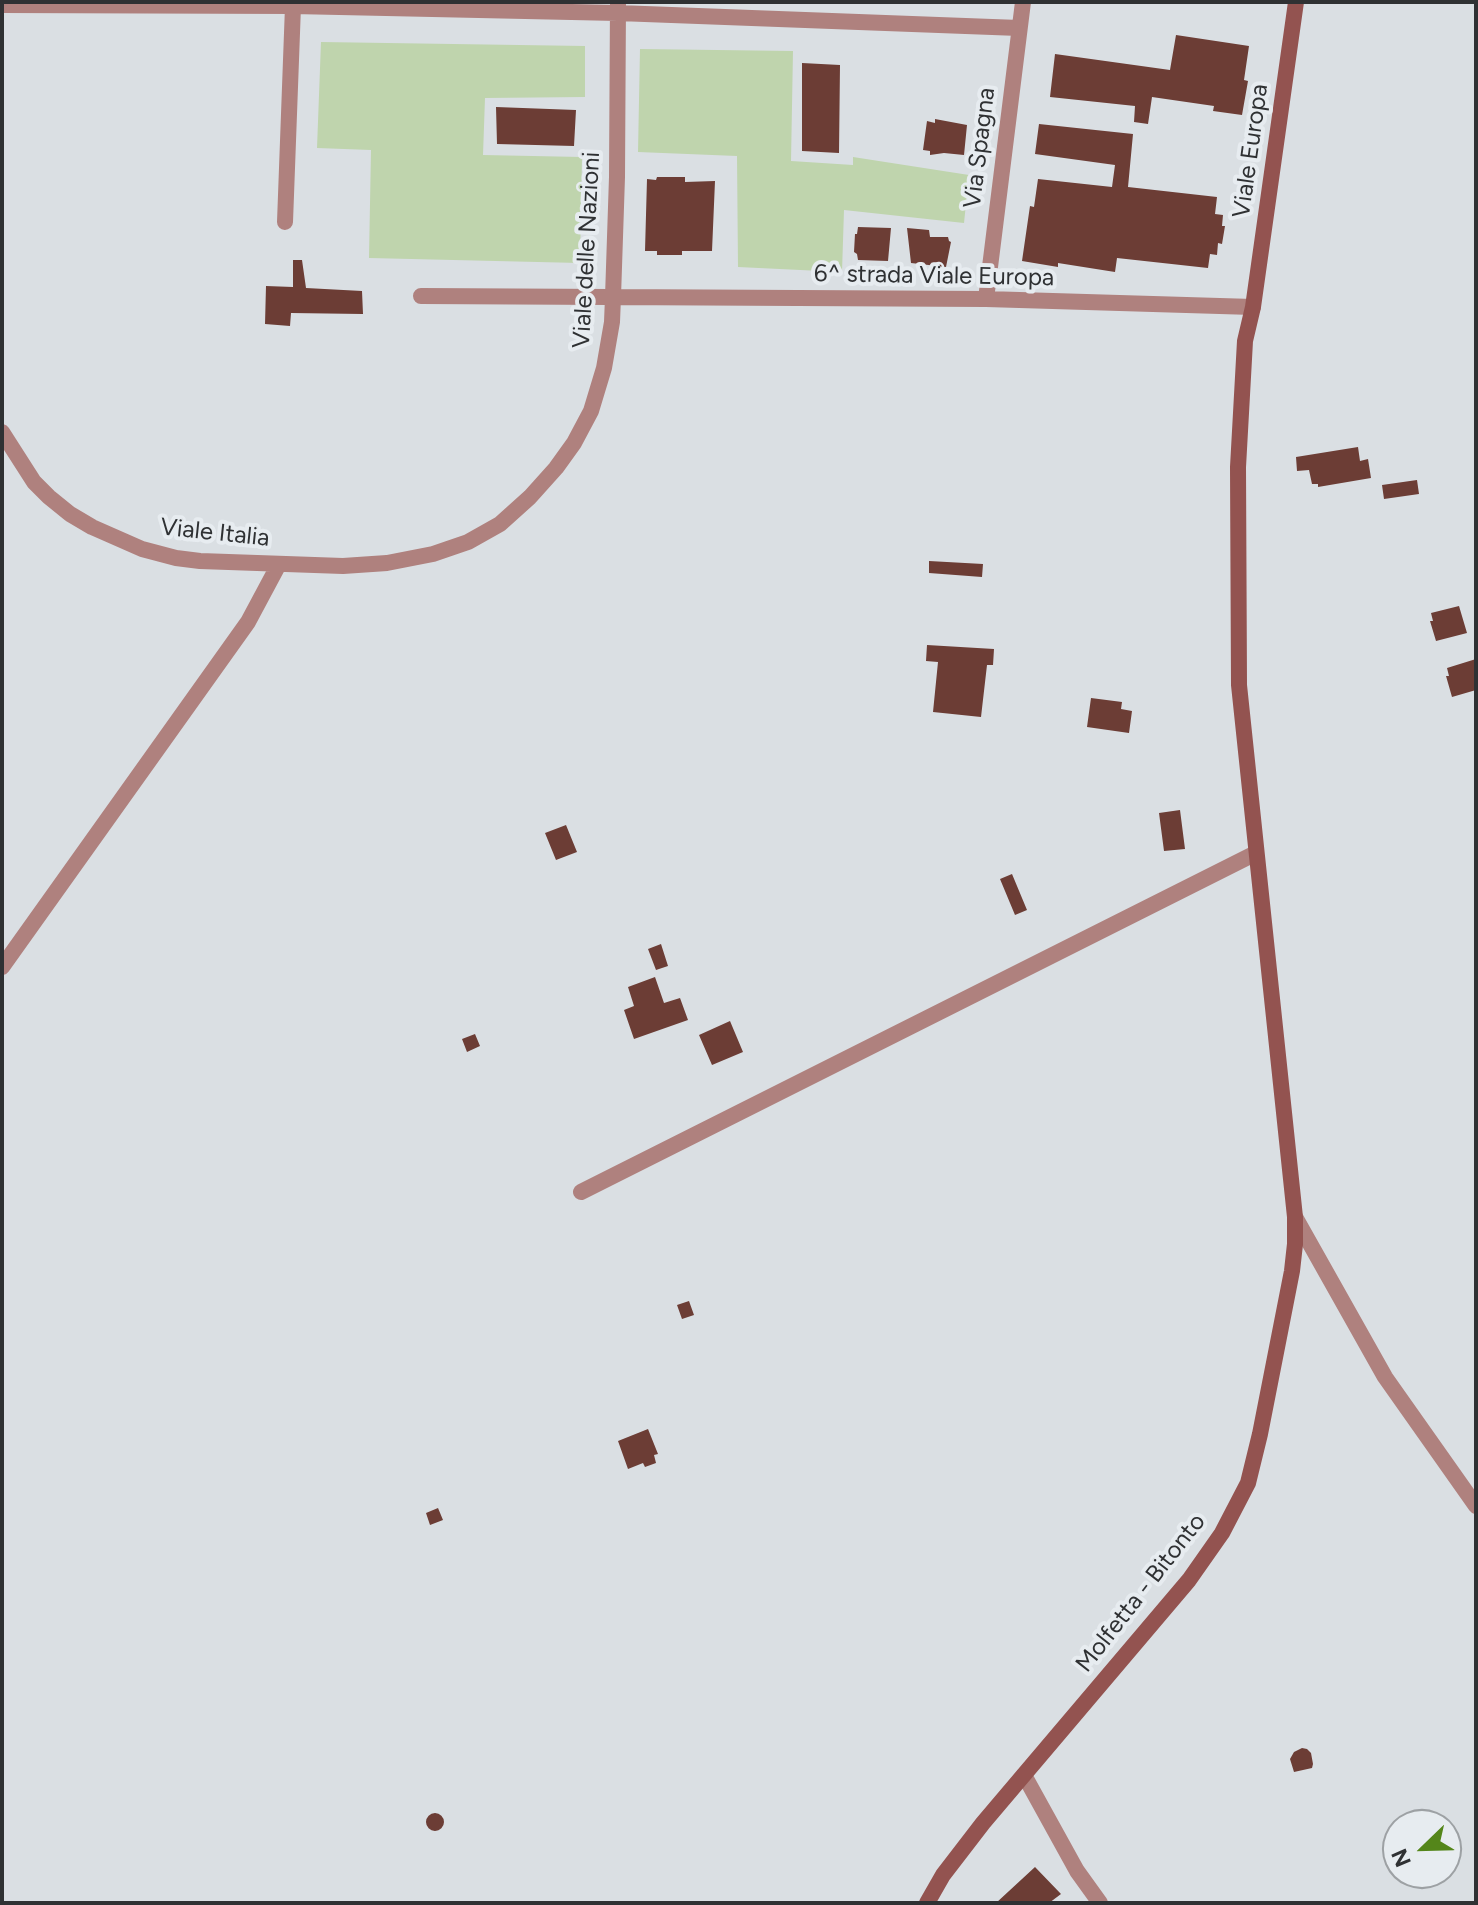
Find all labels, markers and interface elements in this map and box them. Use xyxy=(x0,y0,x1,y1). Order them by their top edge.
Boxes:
street label: Viale Europa xyxy=(1227,82,1275,220)
street label: Via Spagna xyxy=(958,86,1002,210)
street label: Viale delle Nazioni xyxy=(567,151,607,349)
street label: 6^ strada Viale Europa xyxy=(814,260,1054,292)
street label: Viale Italia xyxy=(159,513,271,553)
street label: Molfetta - Bitonto xyxy=(1070,1508,1212,1678)
north arrow xyxy=(1382,1809,1462,1889)
text: N xyxy=(1386,1845,1417,1871)

